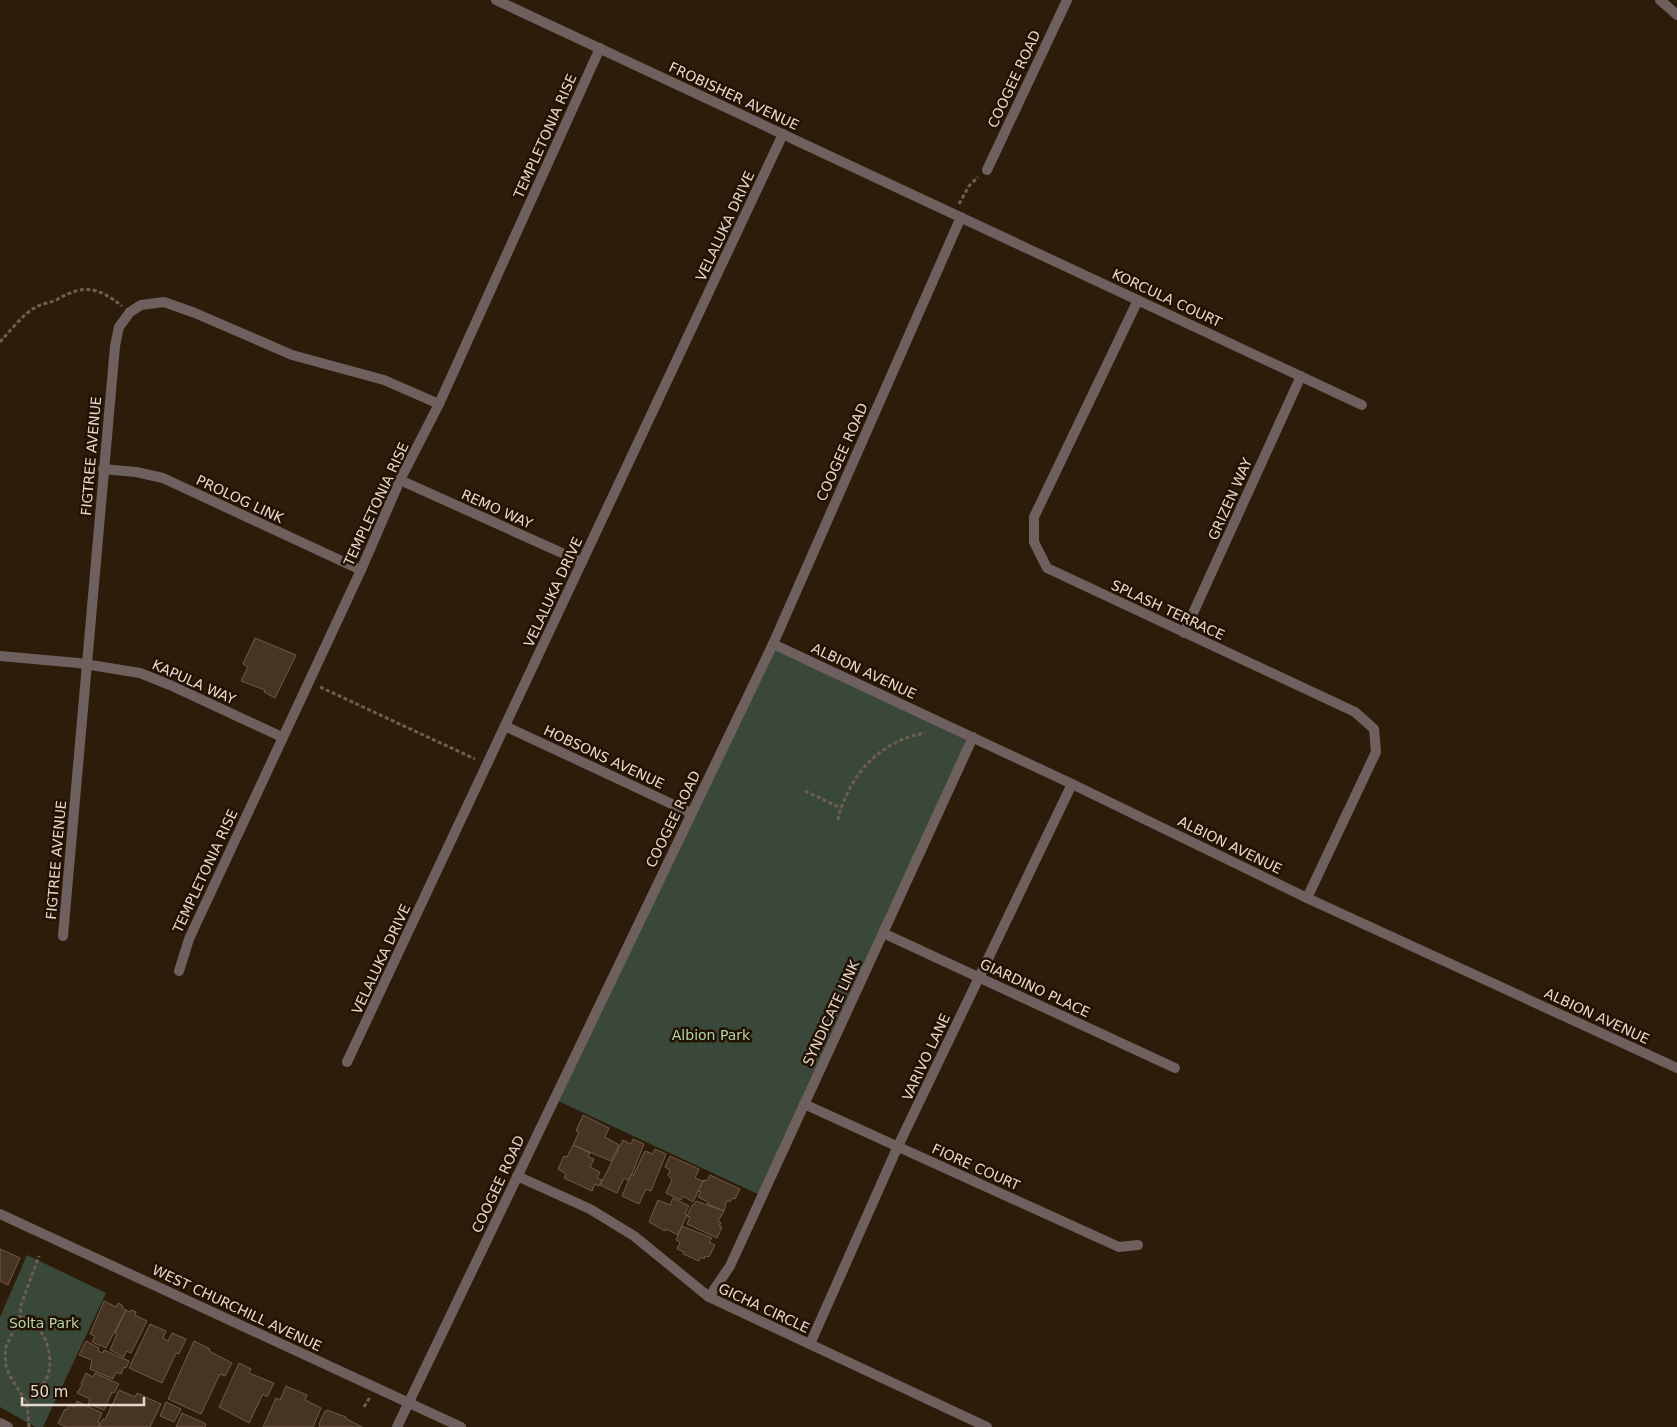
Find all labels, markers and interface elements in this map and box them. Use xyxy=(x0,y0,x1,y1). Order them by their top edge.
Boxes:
street label: COOGEE ROAD xyxy=(984,28,1044,130)
street label: FROBISHER AVENUE xyxy=(666,59,802,133)
street label: TEMPLETONIA RISE xyxy=(510,71,580,202)
street label: VELALUKA DRIVE xyxy=(692,168,758,284)
street label: KORCULA COURT xyxy=(1110,266,1225,331)
street label: FIGTREE AVENUE xyxy=(78,396,104,516)
street label: COOGEE ROAD xyxy=(813,400,871,504)
street label: TEMPLETONIA RISE xyxy=(340,440,412,569)
street label: GRIZEN WAY xyxy=(1205,455,1255,543)
street label: PROLOG LINK xyxy=(194,472,287,527)
street label: REMO WAY xyxy=(459,486,535,532)
street label: VELALUKA DRIVE xyxy=(520,534,586,650)
street label: SPLASH TERRACE xyxy=(1109,577,1227,643)
street label: ALBION AVENUE xyxy=(809,640,919,702)
street label: KAPULA WAY xyxy=(150,656,239,708)
street label: HOBSONS AVENUE xyxy=(541,722,667,792)
street label: COOGEE ROAD xyxy=(643,768,703,870)
street label: FIGTREE AVENUE xyxy=(43,800,69,920)
street label: TEMPLETONIA RISE xyxy=(169,807,241,936)
street label: ALBION AVENUE xyxy=(1175,813,1285,877)
street label: VELALUKA DRIVE xyxy=(348,901,414,1017)
street label: GIARDINO PLACE xyxy=(977,955,1093,1021)
street label: SYNDICATE LINK xyxy=(800,957,863,1068)
street label: ALBION AVENUE xyxy=(1542,985,1652,1047)
street label: VARIVO LANE xyxy=(899,1011,953,1103)
park label: Albion Park xyxy=(672,1027,751,1043)
street label: COOGEE ROAD xyxy=(468,1133,528,1235)
street label: FIORE COURT xyxy=(930,1140,1023,1194)
street label: WEST CHURCHILL AVENUE xyxy=(150,1262,324,1354)
street label: GICHA CIRCLE xyxy=(716,1280,812,1336)
park label: Solta Park xyxy=(9,1315,80,1331)
scale bar xyxy=(22,1374,145,1406)
text: 50 m xyxy=(30,1383,68,1401)

